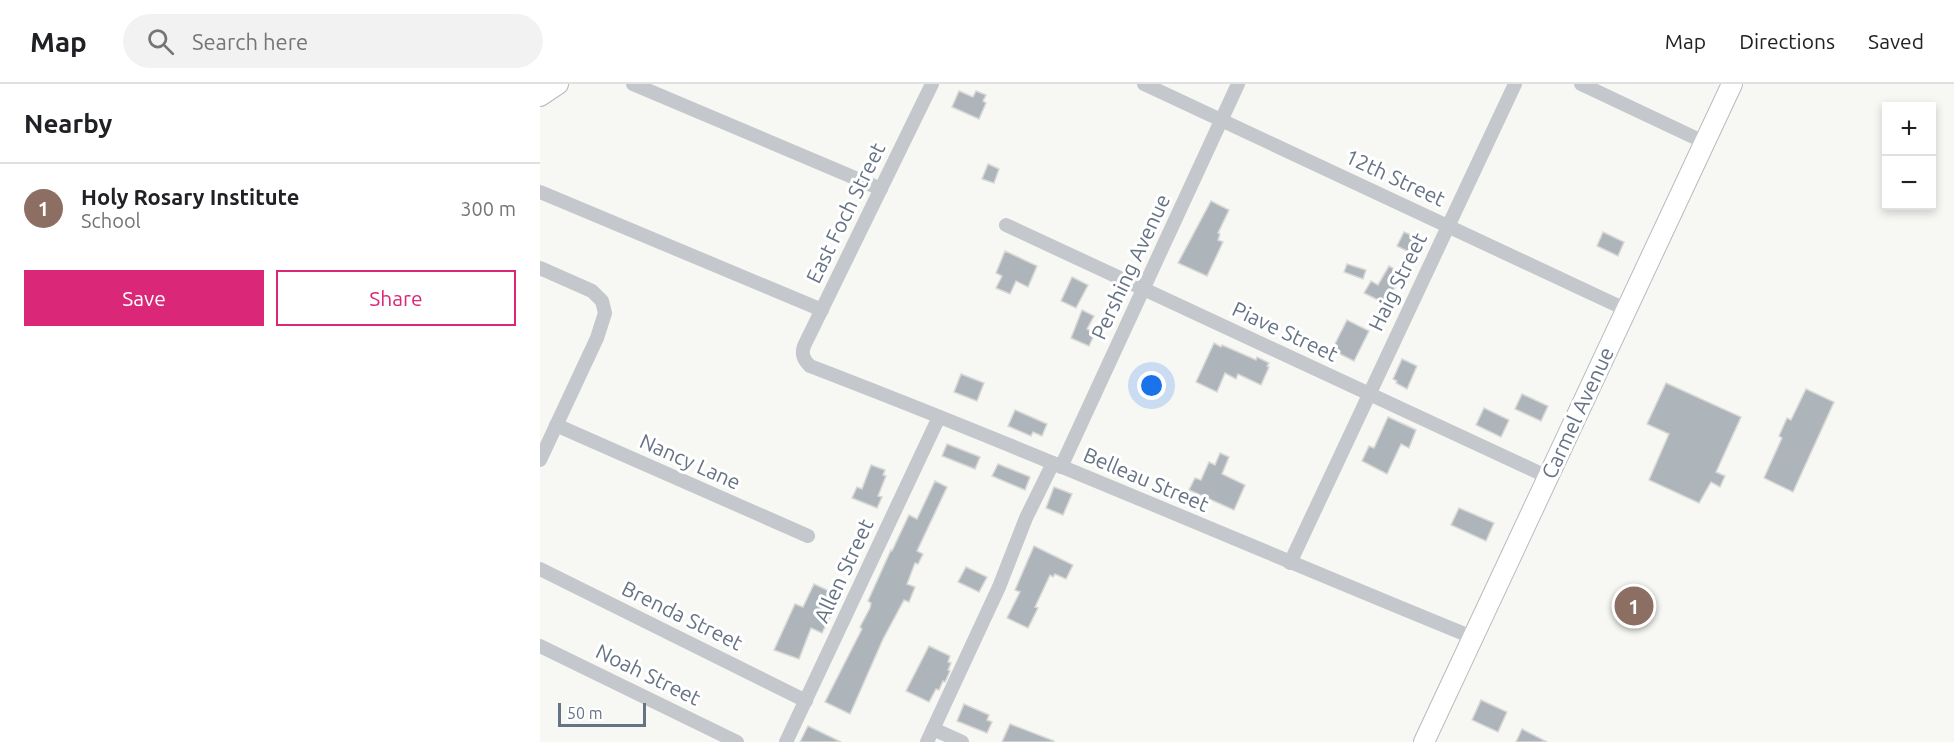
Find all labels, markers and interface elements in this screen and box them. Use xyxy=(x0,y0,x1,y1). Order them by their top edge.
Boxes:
search box xyxy=(123,14,543,68)
icon: search xyxy=(144,25,177,58)
text: Map xyxy=(30,26,87,57)
text: Search here xyxy=(192,29,308,54)
text: Map xyxy=(1665,29,1706,53)
text: Directions xyxy=(1739,29,1835,53)
text: Saved xyxy=(1868,29,1924,53)
map controls xyxy=(1882,102,1936,210)
button: + xyxy=(1882,102,1936,156)
text: Nearby xyxy=(24,109,112,138)
street label: East Foch Street xyxy=(801,138,889,287)
street label: 12th Street xyxy=(1342,144,1449,211)
button: − xyxy=(1882,156,1936,210)
text: Holy Rosary Institute xyxy=(81,184,299,209)
street label: Pershing Avenue xyxy=(1086,190,1174,343)
text: 1 xyxy=(38,197,49,220)
text: 300 m xyxy=(460,197,516,220)
text: School xyxy=(81,209,141,232)
street label: Haig Street xyxy=(1363,229,1431,334)
button: Save xyxy=(24,270,264,326)
button: Share xyxy=(276,270,516,326)
street label: Piave Street xyxy=(1229,296,1342,366)
street label: Carmel Avenue xyxy=(1536,343,1618,482)
your location xyxy=(1137,371,1166,400)
street label: Nancy Lane xyxy=(636,428,745,494)
street label: Belleau Street xyxy=(1080,442,1213,516)
street label: Allen Street xyxy=(809,515,878,626)
street label: Brenda Street xyxy=(618,576,747,655)
pin: 1 xyxy=(1614,584,1654,628)
street label: Noah Street xyxy=(592,638,705,710)
scale bar xyxy=(558,700,646,728)
text: 50 m xyxy=(567,704,603,722)

